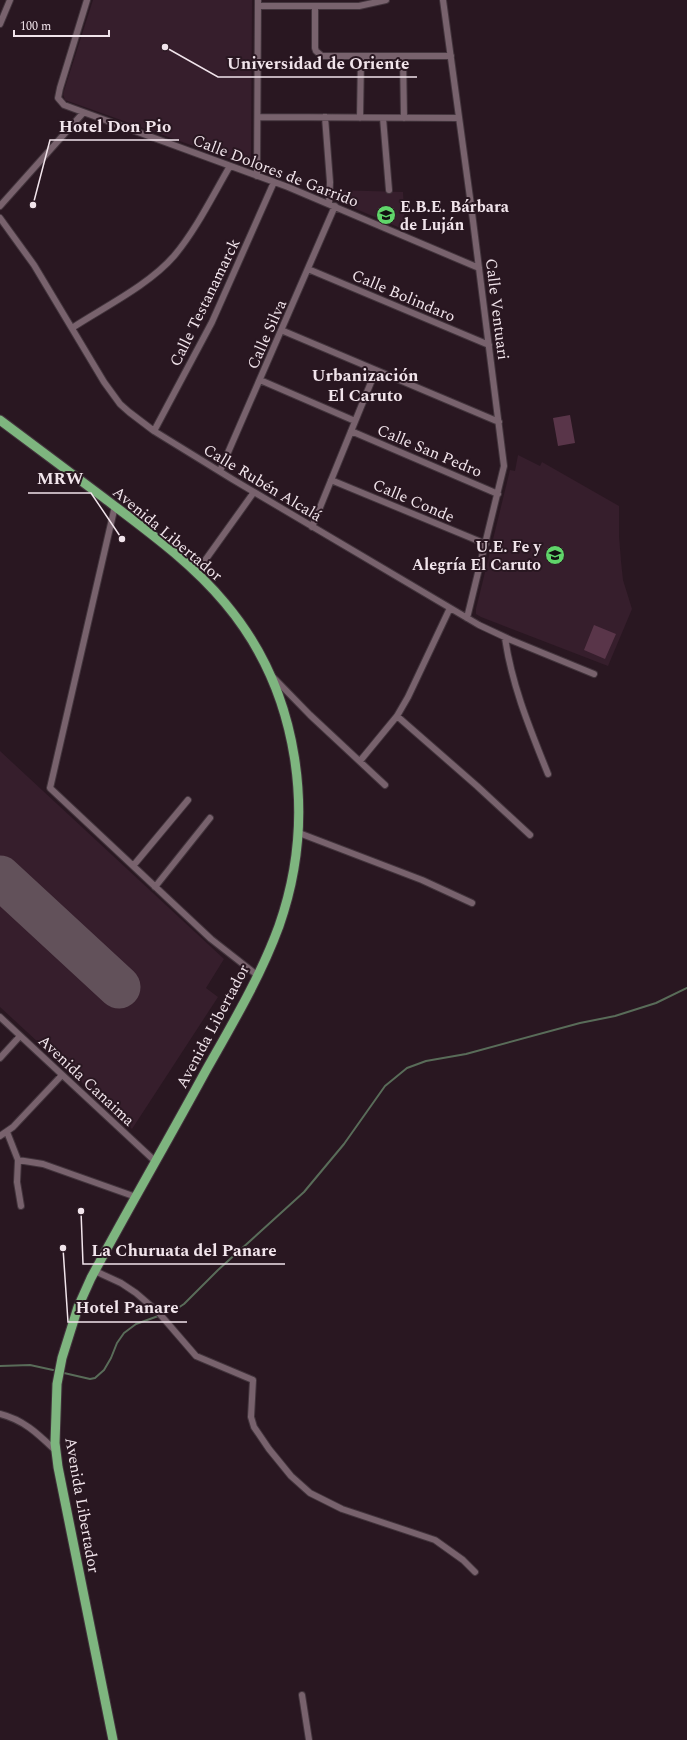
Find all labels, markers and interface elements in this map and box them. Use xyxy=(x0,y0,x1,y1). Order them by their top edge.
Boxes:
scale bar xyxy=(14,12,109,38)
text: 100 m xyxy=(20,17,51,36)
callout: Universidad de Oriente xyxy=(218,48,417,77)
text: Universidad de Oriente xyxy=(227,51,409,77)
callout: Hotel Don Pio xyxy=(50,111,179,140)
text: Hotel Don Pio xyxy=(59,114,171,140)
street label: Calle Dolores de Garrido xyxy=(189,128,362,214)
place label: E.B.E. Bárbara de Luján xyxy=(400,195,510,237)
school or university icon: E.B.E. Bárbara de Luján xyxy=(375,204,397,226)
street label: Calle Testanamarck xyxy=(163,234,246,371)
street label: Calle Ventuari xyxy=(479,257,515,361)
street label: Calle Bolindaro xyxy=(348,263,459,329)
street label: Calle Silva xyxy=(241,295,293,373)
district label: Urbanización El Caruto xyxy=(311,363,419,409)
street label: Calle San Pedro xyxy=(373,418,486,484)
street label: Calle Rubén Alcalá xyxy=(199,438,327,528)
callout: MRW xyxy=(28,464,91,493)
text: MRW xyxy=(37,466,84,492)
street label: Calle Conde xyxy=(369,473,458,529)
street label: Avenida Libertador xyxy=(107,480,228,587)
place label: U.E. Fe y Alegría El Caruto xyxy=(412,535,542,577)
school or university icon: U.E. Fe y Alegría El Caruto xyxy=(544,544,566,566)
street label: Avenida Libertador xyxy=(170,960,256,1093)
street label: Avenida Canaima xyxy=(32,1029,140,1132)
callout: La Churuata del Panare xyxy=(83,1235,285,1264)
text: La Churuata del Panare xyxy=(91,1238,277,1264)
callout: Hotel Panare xyxy=(68,1293,187,1322)
text: Hotel Panare xyxy=(75,1295,179,1321)
street label: Avenida Libertador xyxy=(58,1435,106,1575)

